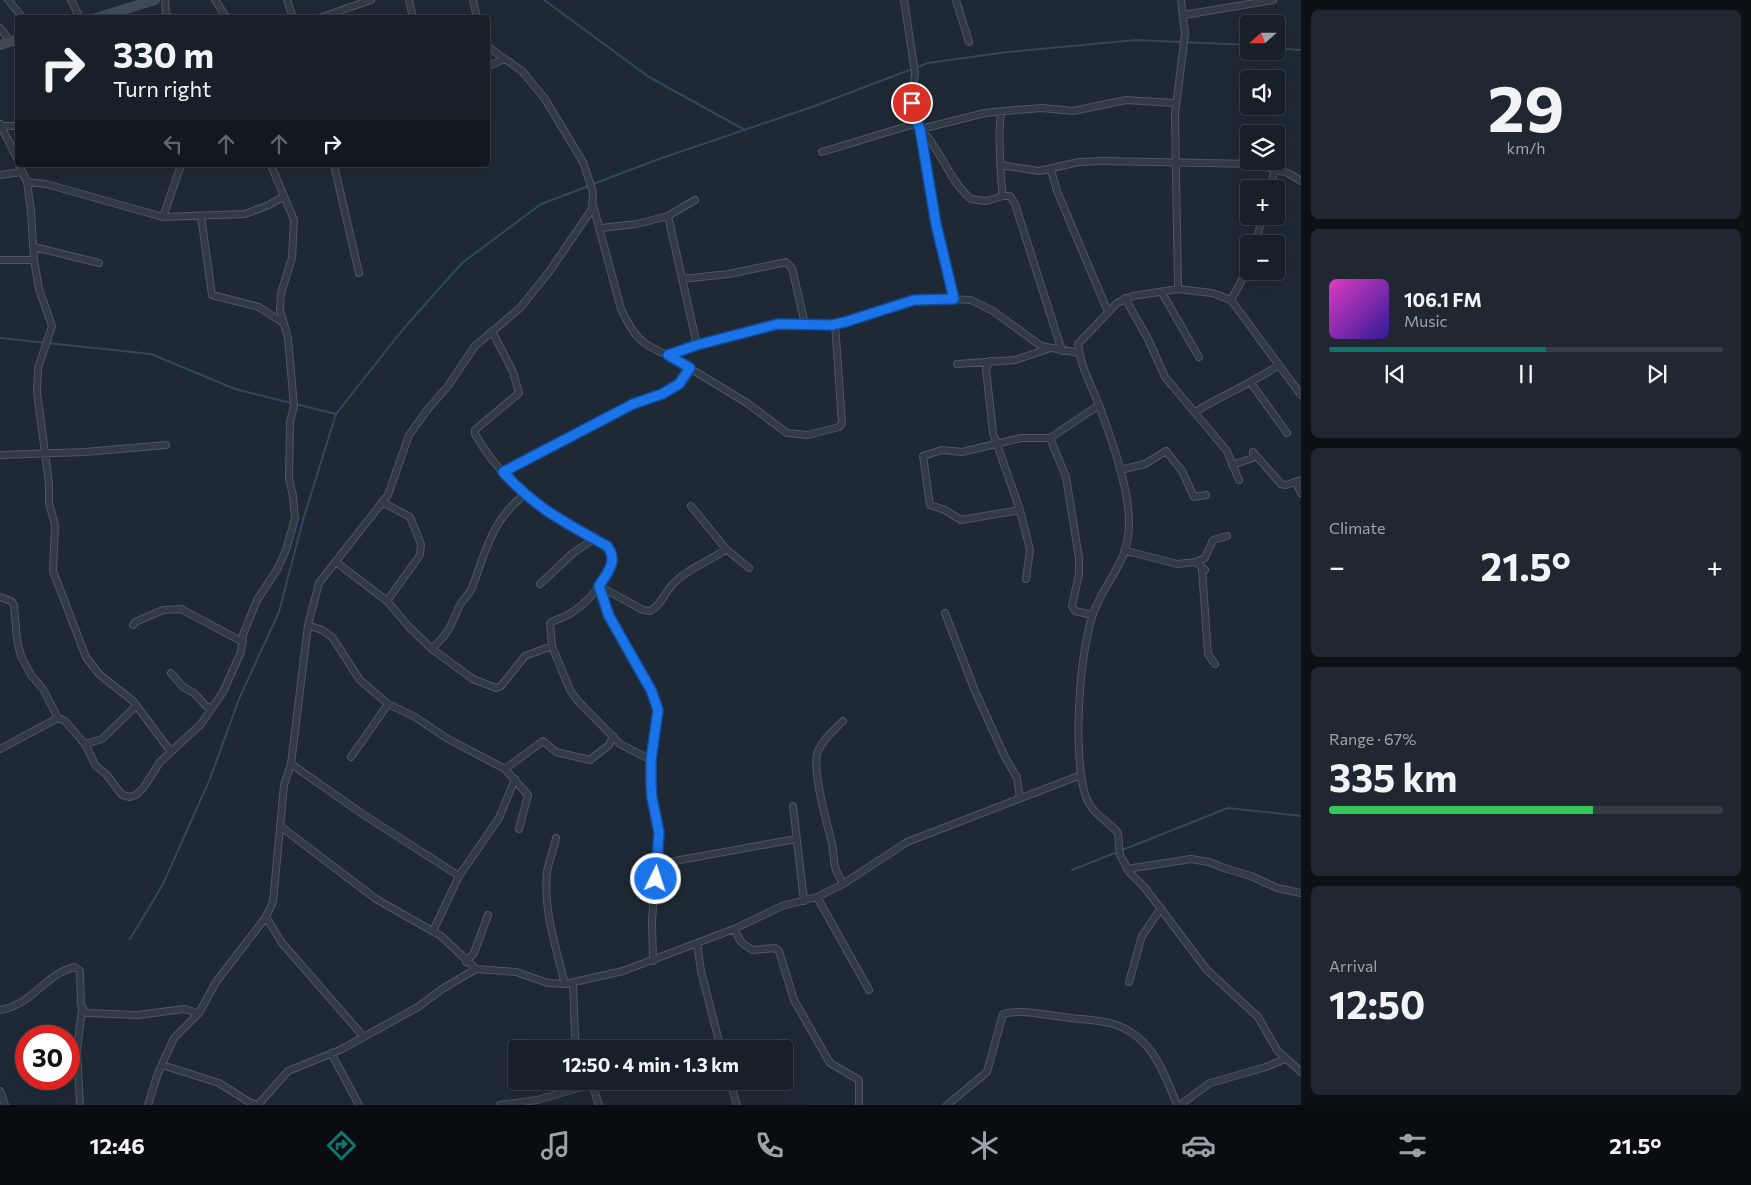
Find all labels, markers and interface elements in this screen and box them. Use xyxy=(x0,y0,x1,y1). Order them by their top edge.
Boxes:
north arrow xyxy=(1240,15,1285,60)
map controls xyxy=(1240,15,1285,280)
text: 330 m xyxy=(113,32,214,75)
icon: right xyxy=(30,35,95,100)
text: 29 xyxy=(1488,66,1564,145)
button: sound xyxy=(1240,70,1285,115)
text: Turn right xyxy=(113,75,211,102)
pin xyxy=(891,82,933,124)
icon: arrive xyxy=(898,89,926,117)
button: layers xyxy=(1240,125,1285,170)
icon: left xyxy=(159,130,187,158)
icon: ahead xyxy=(212,130,240,158)
icon: ahead xyxy=(265,130,293,158)
icon: right xyxy=(318,130,346,158)
text: km/h xyxy=(1507,138,1545,157)
button: + xyxy=(1240,180,1285,225)
button: − xyxy=(1240,235,1285,280)
text: 106.1 FM xyxy=(1404,288,1482,311)
text: Music xyxy=(1404,311,1448,330)
icon: previous xyxy=(1381,360,1409,388)
icon: pause xyxy=(1512,360,1540,388)
icon: next xyxy=(1643,360,1671,388)
text: Climate xyxy=(1329,518,1385,537)
text: 21.5° xyxy=(1481,542,1571,589)
text: − xyxy=(1329,549,1345,583)
text: + xyxy=(1707,549,1723,583)
text: Range · 67% xyxy=(1329,729,1416,748)
text: 335 km xyxy=(1329,753,1457,800)
position arrow xyxy=(629,852,681,904)
text: Arrival xyxy=(1329,956,1377,975)
text: 12:50 xyxy=(1329,980,1425,1027)
speed limit sign: 30 xyxy=(15,1025,80,1090)
text: 12:50 · 4 min · 1.3 km xyxy=(562,1053,739,1076)
icon: directions xyxy=(324,1128,359,1163)
icon: music xyxy=(538,1128,573,1163)
icon: phone xyxy=(752,1128,787,1163)
icon: climate xyxy=(967,1128,1002,1163)
icon: car xyxy=(1181,1128,1216,1163)
icon: filters xyxy=(1395,1128,1430,1163)
text: 12:46 xyxy=(90,1132,145,1159)
text: 21.5° xyxy=(1609,1132,1661,1159)

